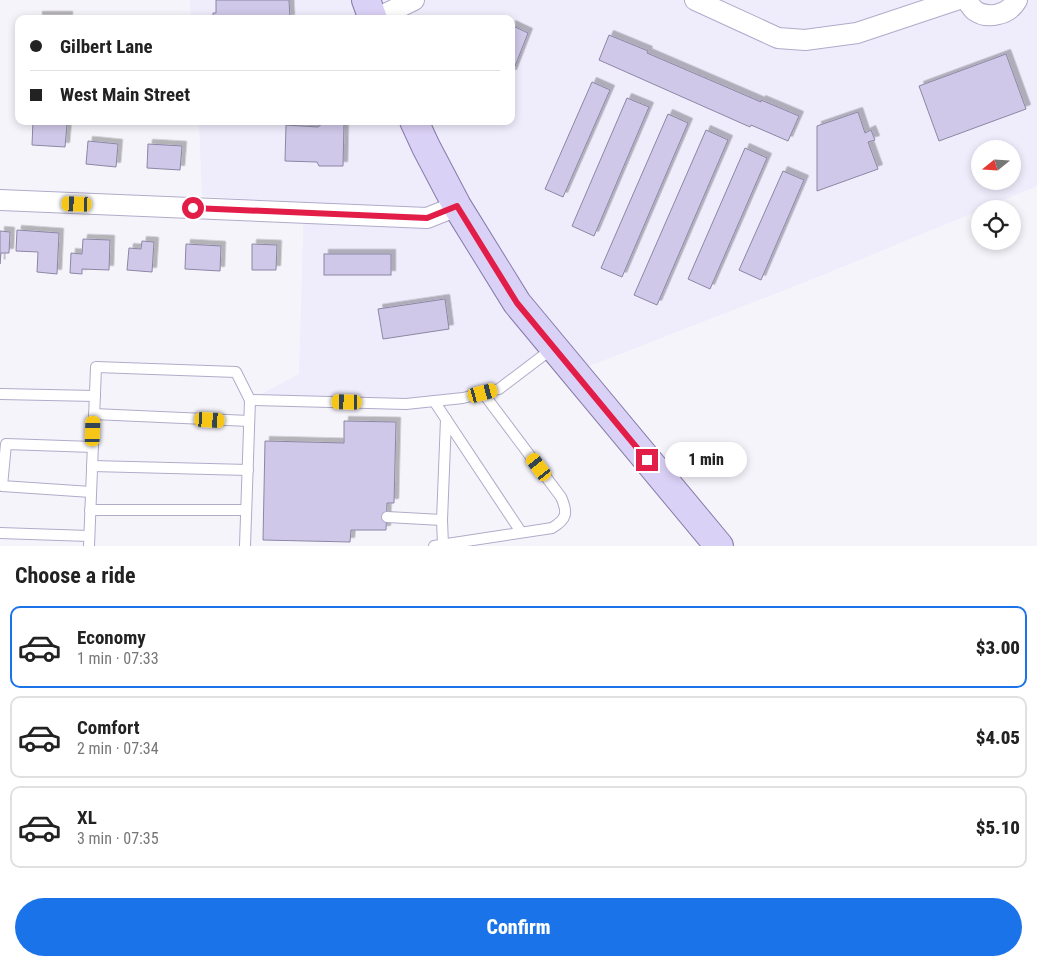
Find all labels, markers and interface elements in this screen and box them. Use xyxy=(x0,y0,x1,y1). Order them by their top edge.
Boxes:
text: Gilbert Lane xyxy=(60,35,153,58)
text: West Main Street xyxy=(60,83,190,106)
north arrow xyxy=(971,140,1021,190)
map controls xyxy=(971,140,1021,250)
car xyxy=(61,196,92,212)
route start xyxy=(182,197,204,219)
button: locate xyxy=(971,200,1021,250)
car xyxy=(466,382,499,404)
car xyxy=(331,394,362,410)
car xyxy=(194,412,225,428)
car xyxy=(84,416,101,446)
callout: 1 min xyxy=(664,442,747,478)
route end xyxy=(636,449,658,471)
text: 1 min xyxy=(688,450,724,469)
car xyxy=(523,451,554,483)
text: Choose a ride xyxy=(15,563,136,588)
icon: car xyxy=(17,625,62,670)
text: Economy xyxy=(77,626,146,649)
text: $3.00 xyxy=(976,636,1020,659)
text: 1 min · 07:33 xyxy=(77,649,159,668)
icon: car xyxy=(17,715,62,760)
text: Comfort xyxy=(77,716,140,739)
text: $4.05 xyxy=(976,726,1020,749)
text: 2 min · 07:34 xyxy=(77,739,159,758)
icon: car xyxy=(17,805,62,850)
text: XL xyxy=(77,806,97,829)
text: $5.10 xyxy=(976,816,1020,839)
text: 3 min · 07:35 xyxy=(77,829,159,848)
button: Confirm xyxy=(15,898,1022,956)

